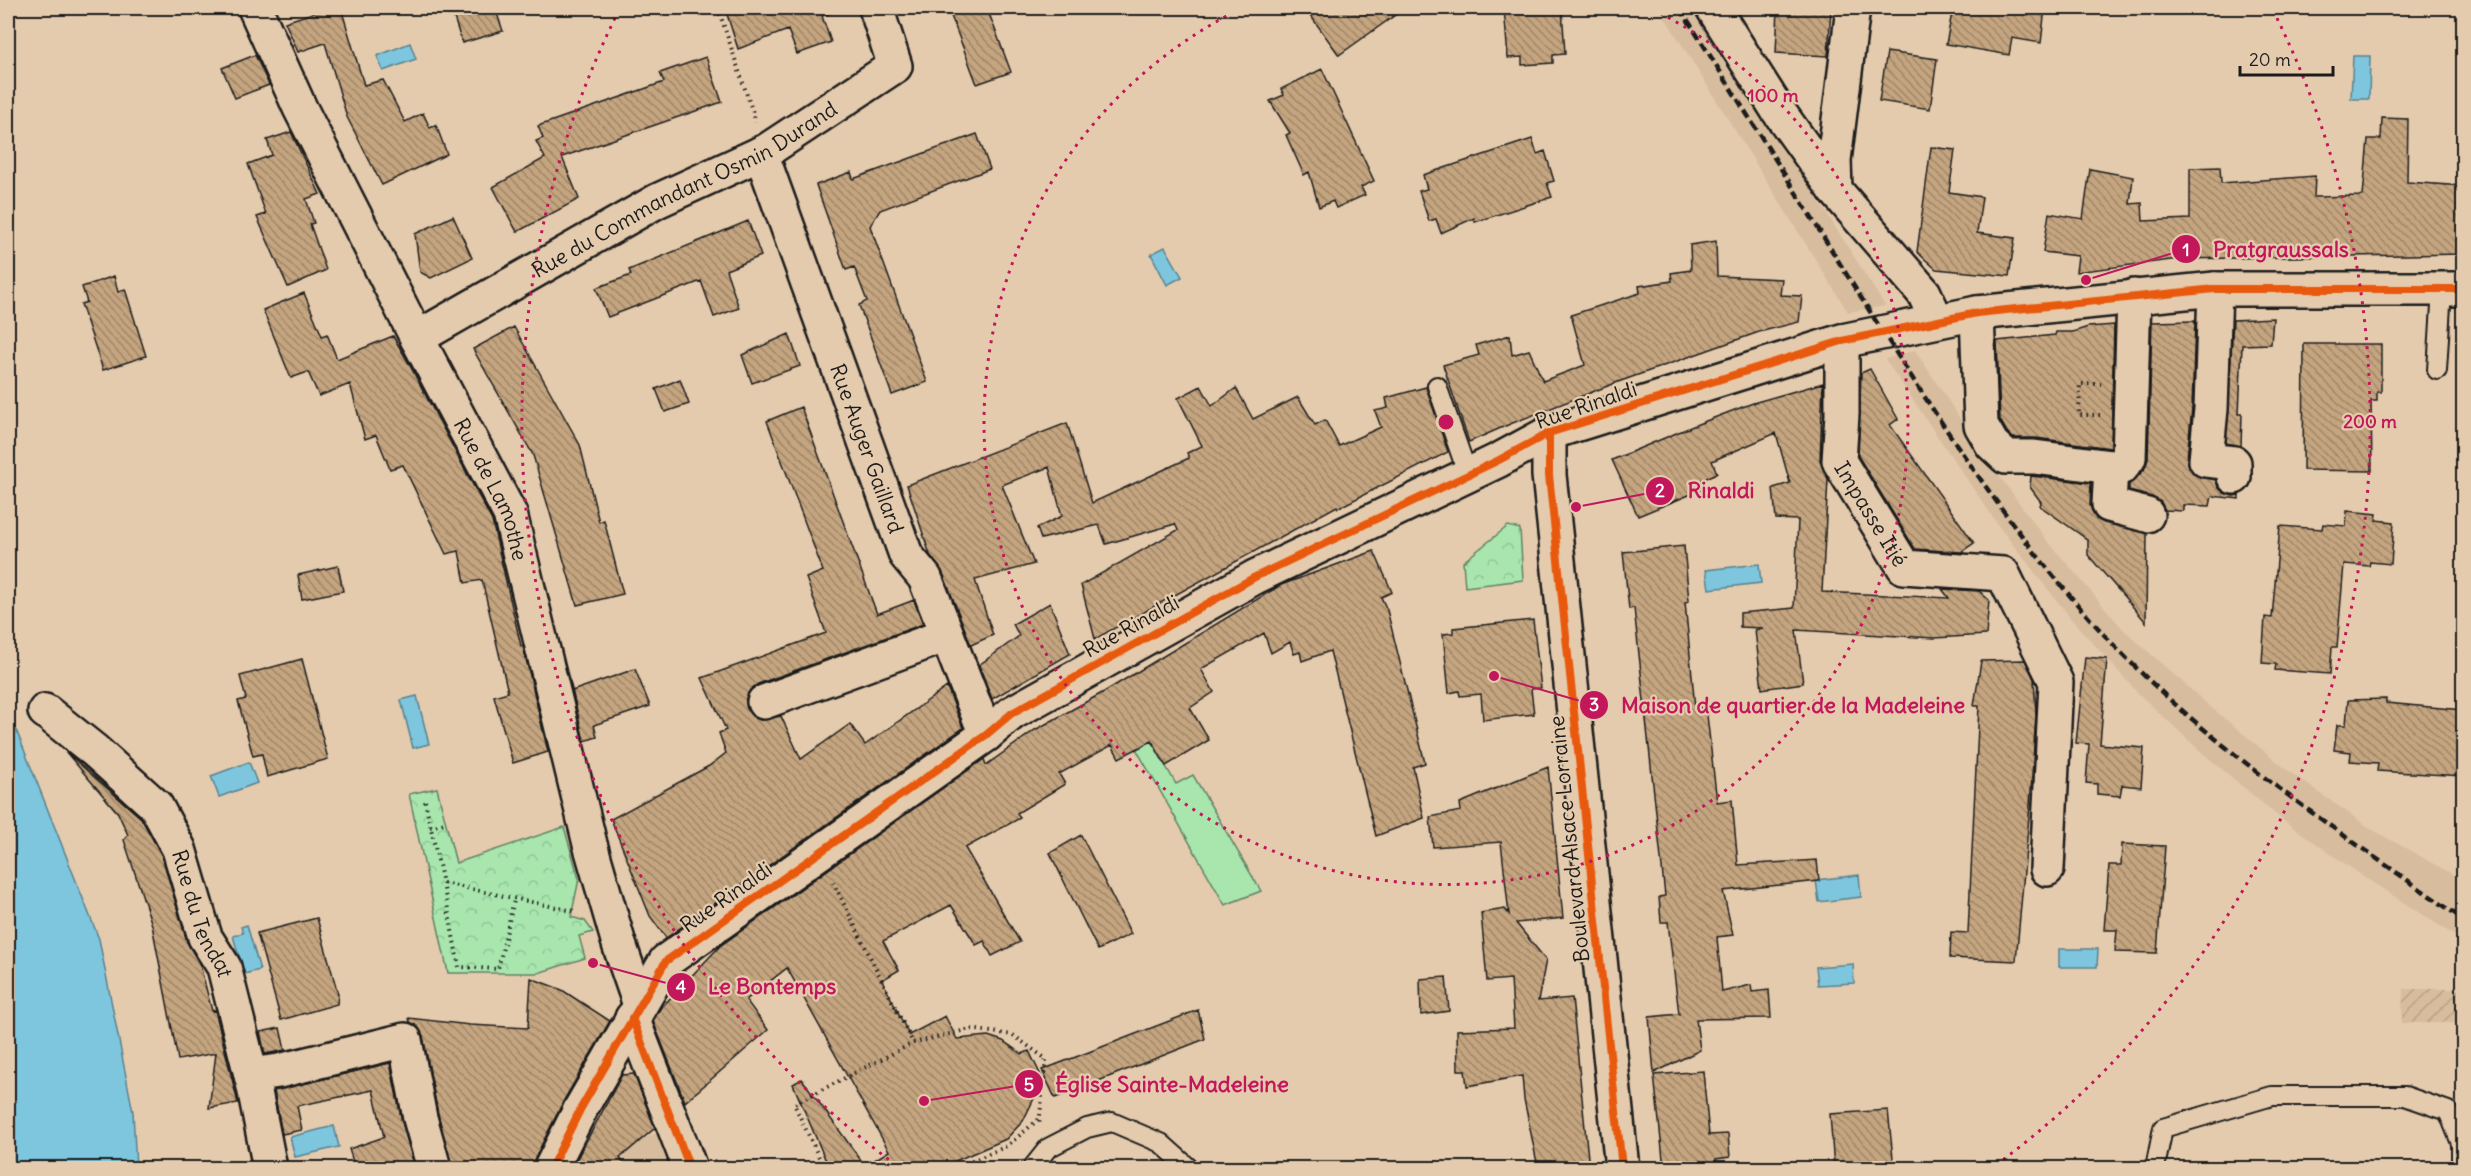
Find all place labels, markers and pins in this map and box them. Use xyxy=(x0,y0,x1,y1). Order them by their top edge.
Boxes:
callout: Pratgraussals xyxy=(2171,229,2360,269)
centre of rings xyxy=(1436,412,1456,432)
callout: Rinaldi xyxy=(1645,471,1766,511)
callout: Maison de quartier de la Madeleine xyxy=(1579,685,1977,725)
callout: Le Bontemps xyxy=(666,967,848,1007)
callout: Église Sainte-Madeleine xyxy=(1014,1064,1301,1104)

